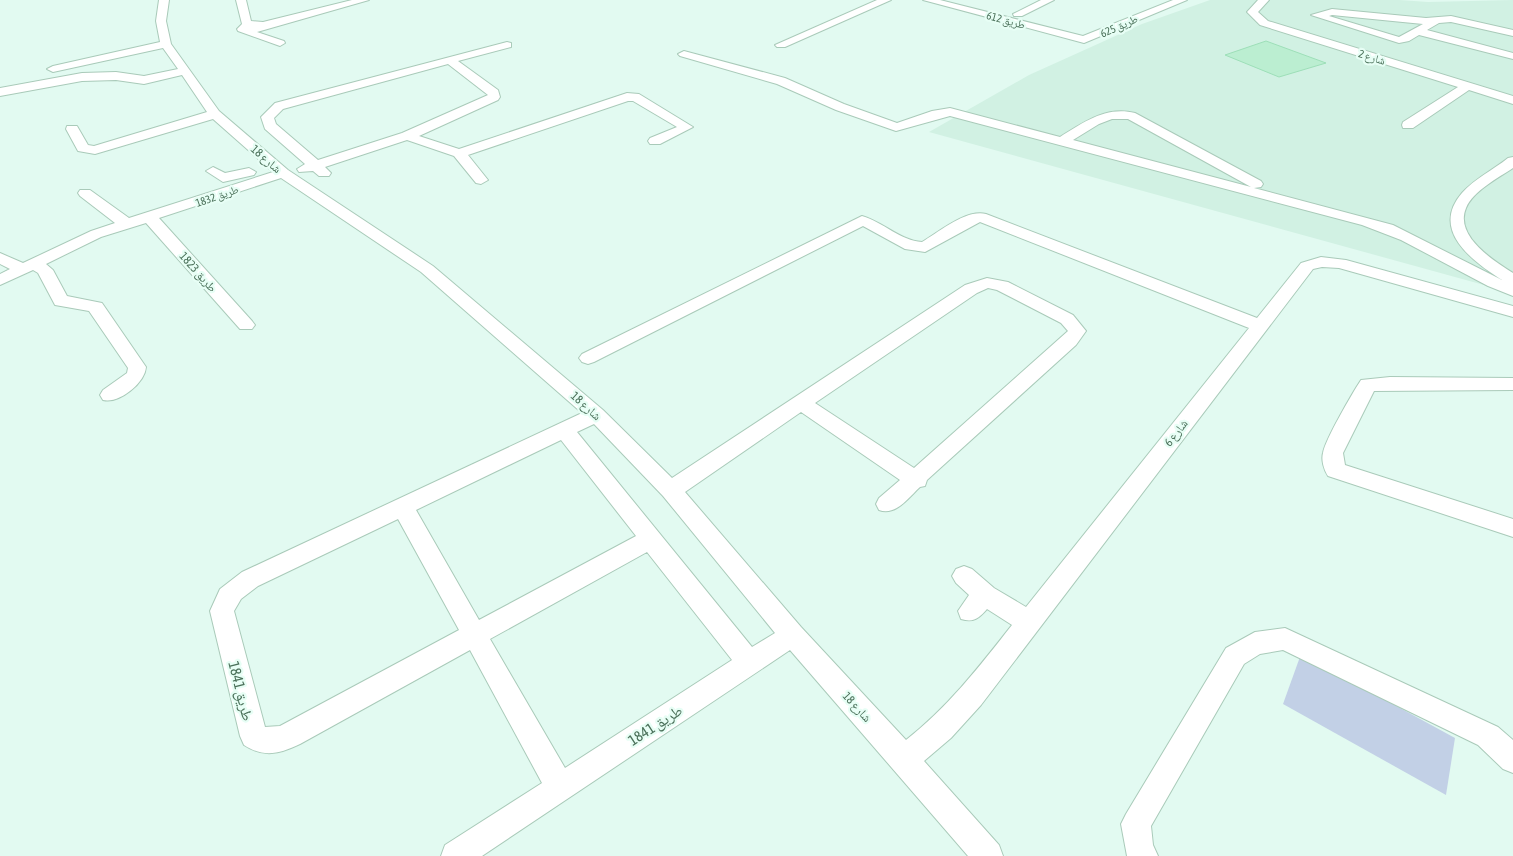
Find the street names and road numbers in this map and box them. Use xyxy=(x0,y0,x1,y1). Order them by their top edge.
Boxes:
street label: طريق 612 xyxy=(985,9,1027,32)
street label: طريق 625 xyxy=(1098,12,1140,40)
street label: شارع 2 xyxy=(1357,47,1387,68)
street label: شارع 18 xyxy=(247,142,284,177)
street label: طريق 1832 xyxy=(194,183,240,210)
street label: طريق 1823 xyxy=(176,249,220,295)
street label: شارع 18 xyxy=(567,389,604,424)
street label: شارع 6 xyxy=(1161,417,1192,450)
street label: طريق 1841 xyxy=(223,659,257,723)
street label: شارع 18 xyxy=(839,689,874,726)
street label: طريق 1841 xyxy=(625,701,686,750)

